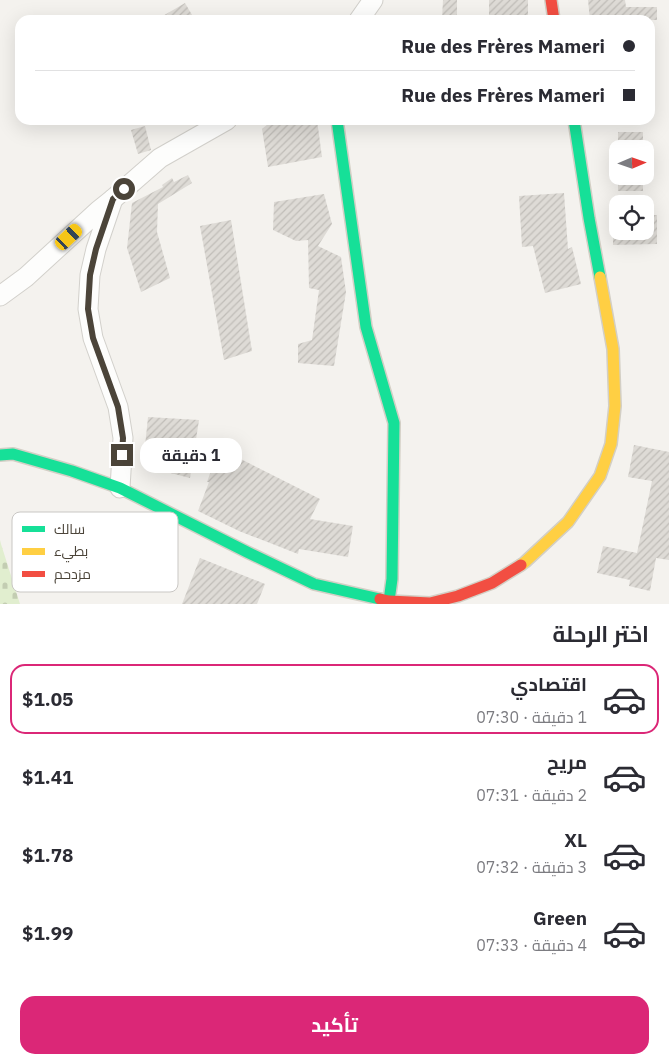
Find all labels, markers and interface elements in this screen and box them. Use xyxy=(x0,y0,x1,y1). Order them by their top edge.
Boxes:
text: Rue des Frères Mameri xyxy=(401,34,605,58)
text: Rue des Frères Mameri xyxy=(401,83,605,107)
north arrow xyxy=(609,140,654,185)
map controls xyxy=(609,140,654,240)
route start xyxy=(113,178,135,200)
button: locate xyxy=(609,195,654,240)
car xyxy=(52,221,85,253)
callout: 1 دقيقة xyxy=(140,438,242,472)
route end xyxy=(111,444,133,466)
text: 1 دقيقة xyxy=(162,445,220,465)
legend xyxy=(12,512,178,592)
text: سالك xyxy=(54,520,85,538)
text: بطيء xyxy=(54,542,88,563)
text: مزدحم xyxy=(54,565,91,584)
text: اختر الرحلة xyxy=(552,619,649,648)
text: اقتصادي xyxy=(511,672,587,696)
icon: car xyxy=(602,677,647,722)
text: $1.05 xyxy=(22,687,74,711)
text: 1 دقيقة · 07:30 xyxy=(476,707,587,727)
text: مريح xyxy=(547,750,587,774)
icon: car xyxy=(602,755,647,800)
text: $1.41 xyxy=(22,765,74,789)
text: 2 دقيقة · 07:31 xyxy=(476,785,587,805)
text: XL xyxy=(564,828,587,852)
icon: car xyxy=(602,833,647,878)
text: $1.78 xyxy=(22,843,74,867)
text: 3 دقيقة · 07:32 xyxy=(476,857,587,877)
text: Green xyxy=(533,906,587,930)
icon: car xyxy=(602,911,647,956)
text: $1.99 xyxy=(22,921,74,945)
text: 4 دقيقة · 07:33 xyxy=(476,935,587,955)
button: تأكيد xyxy=(20,996,649,1054)

